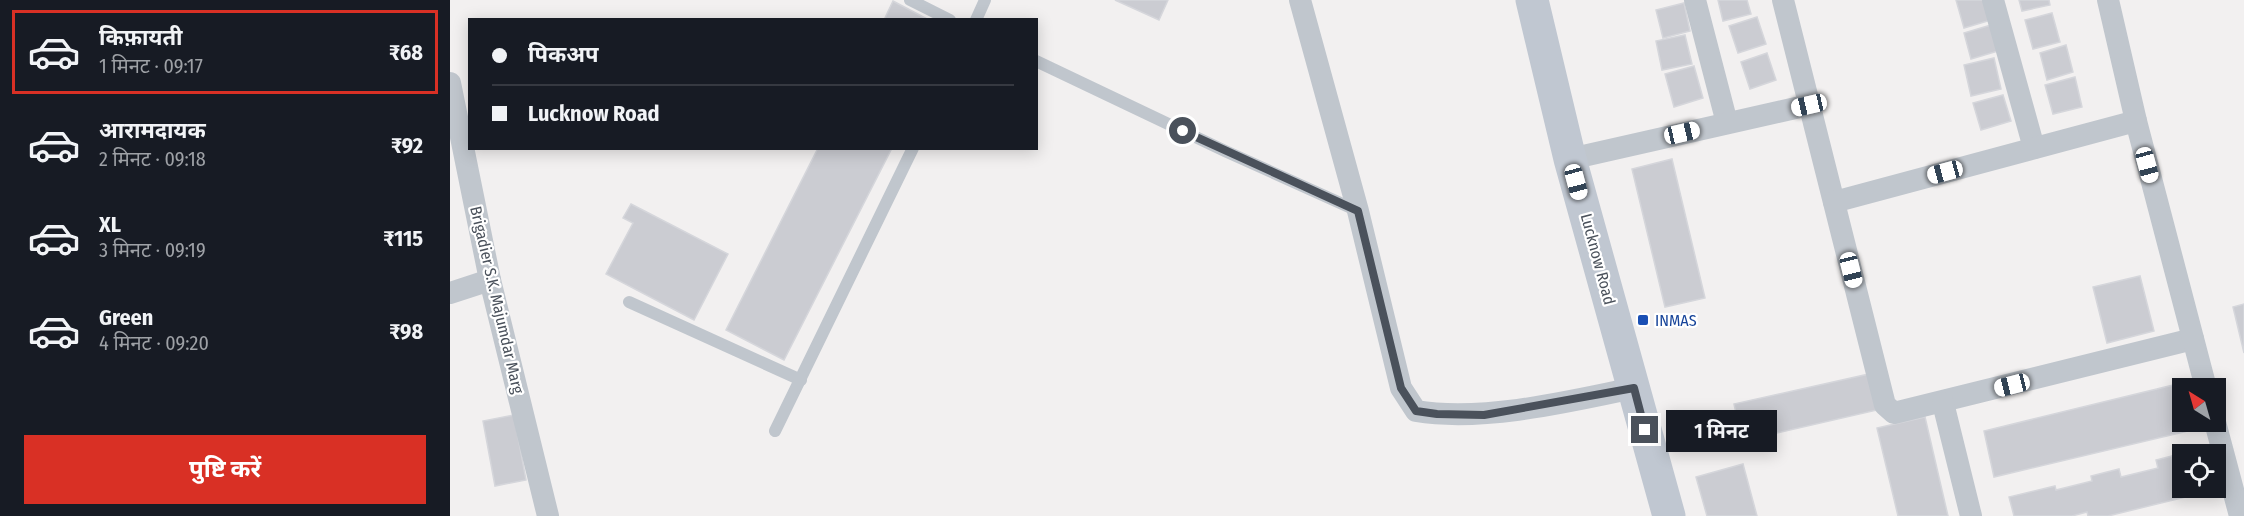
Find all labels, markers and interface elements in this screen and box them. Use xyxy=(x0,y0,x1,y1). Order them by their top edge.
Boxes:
text: किफ़ायती xyxy=(99,24,183,51)
icon: car xyxy=(27,25,81,79)
text: ₹68 xyxy=(389,39,423,66)
text: पिकअप xyxy=(528,41,599,68)
text: 1 मिनट · 09:17 xyxy=(99,54,203,78)
car xyxy=(1789,92,1829,118)
text: Lucknow Road xyxy=(528,100,660,127)
text: आरामदायक xyxy=(99,117,206,144)
route start xyxy=(1169,117,1196,144)
icon: car xyxy=(27,118,81,172)
car xyxy=(1662,120,1702,146)
text: ₹92 xyxy=(391,132,423,159)
car xyxy=(2134,145,2160,185)
text: 2 मिनट · 09:18 xyxy=(99,147,206,171)
car xyxy=(1925,159,1965,185)
car xyxy=(1563,162,1589,202)
street label: Brigadier S.K. Majumdar Marg xyxy=(466,204,528,396)
icon: car xyxy=(27,211,81,265)
text: XL xyxy=(99,211,121,238)
street label: Lucknow Road xyxy=(1577,211,1619,307)
text: ₹115 xyxy=(383,225,423,252)
text: 3 मिनट · 09:19 xyxy=(99,238,206,262)
car xyxy=(1838,250,1864,290)
icon: car xyxy=(27,304,81,358)
text: Green xyxy=(99,304,153,331)
place label: INMAS xyxy=(1655,311,1697,330)
marker: INMAS xyxy=(1636,313,1650,327)
text: ₹98 xyxy=(389,318,423,345)
text: 4 मिनट · 09:20 xyxy=(99,331,209,355)
car xyxy=(1992,372,2032,398)
north arrow xyxy=(2172,378,2226,432)
map controls xyxy=(2172,378,2226,498)
callout: 1 मिनट xyxy=(1666,409,1777,451)
route end xyxy=(1631,416,1658,443)
text: 1 मिनट xyxy=(1694,419,1749,443)
button: पुष्टि करें xyxy=(24,435,426,504)
button: locate xyxy=(2172,444,2226,498)

